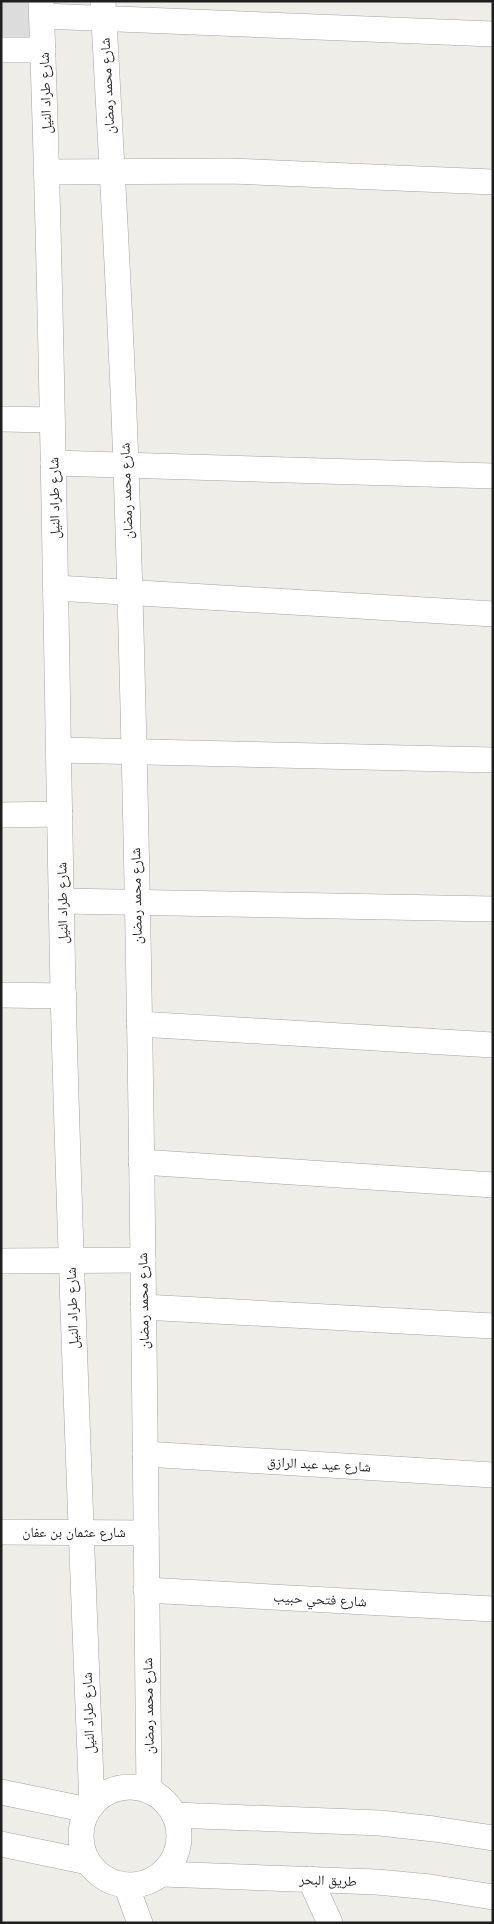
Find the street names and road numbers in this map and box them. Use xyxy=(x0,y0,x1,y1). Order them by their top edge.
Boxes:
street label: شارع محمد رمضان xyxy=(96,37,120,135)
street label: شارع طراد النيل xyxy=(36,52,56,134)
street label: شارع محمد رمضان xyxy=(116,442,138,540)
street label: شارع طراد النيل xyxy=(45,457,65,539)
street label: شارع محمد رمضان xyxy=(127,848,147,944)
street label: شارع طراد النيل xyxy=(53,862,73,944)
street label: شارع محمد رمضان xyxy=(134,1253,154,1349)
street label: شارع طراد النيل xyxy=(63,1267,83,1349)
street label: شارع عيد عبد الرازق xyxy=(267,1453,371,1477)
street label: شارع عثمان بن عفان xyxy=(22,1524,126,1542)
street label: شارع فتحي حبيب xyxy=(273,1589,367,1613)
street label: شارع محمد رمضان xyxy=(139,1658,159,1754)
street label: شارع طراد النيل xyxy=(79,1672,99,1754)
street label: طريق البحر xyxy=(298,1871,357,1891)

